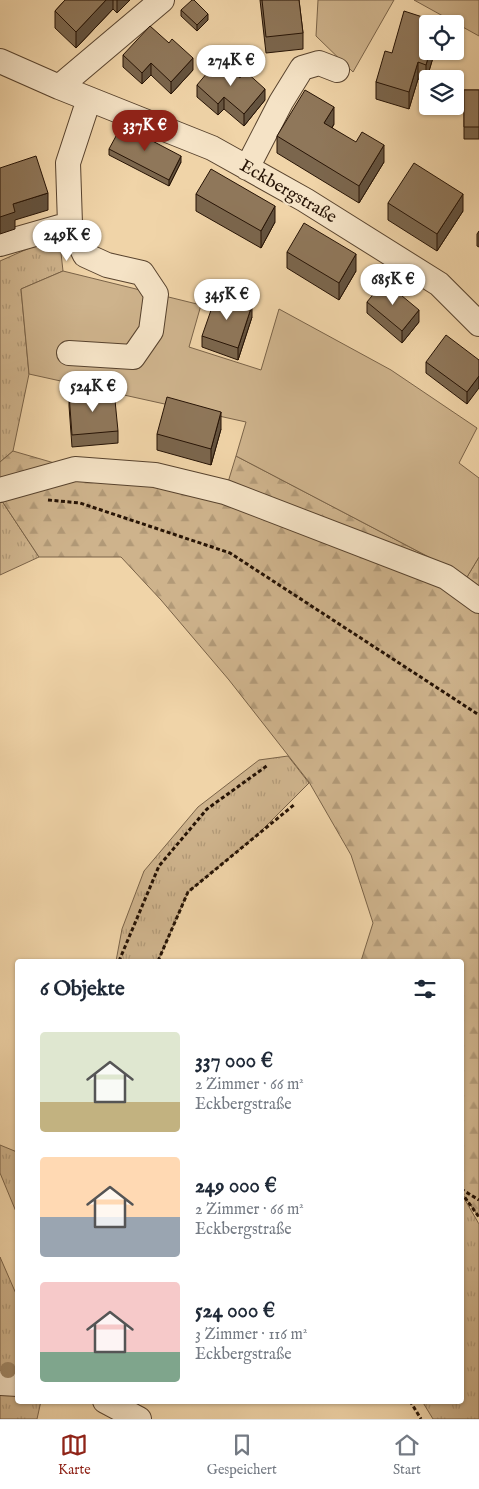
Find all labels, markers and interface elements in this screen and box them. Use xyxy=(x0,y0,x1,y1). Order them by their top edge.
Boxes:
map controls xyxy=(419,15,464,115)
button: locate xyxy=(419,15,464,60)
pin: 274K € xyxy=(190,44,272,87)
text: 274K € xyxy=(207,51,255,71)
button: layers xyxy=(419,70,464,115)
pin: 337K € xyxy=(104,110,186,152)
text: 337K € xyxy=(123,116,167,136)
street label: Eckbergstraße xyxy=(235,155,341,229)
pin: 249K € xyxy=(26,220,108,262)
text: 249K € xyxy=(44,226,90,246)
pin: 685K € xyxy=(352,264,434,306)
text: 685K € xyxy=(371,270,415,290)
pin: 345K € xyxy=(186,278,268,321)
text: 345K € xyxy=(205,285,249,305)
pin: 524K € xyxy=(52,370,134,413)
text: 524K € xyxy=(70,377,116,397)
icon: filters xyxy=(411,975,439,1003)
text: 6 Objekte xyxy=(40,976,125,1003)
text: 337 000 € xyxy=(195,1048,273,1075)
icon: home xyxy=(80,1052,140,1112)
text: 2 Zimmer · 66 m² xyxy=(195,1075,304,1095)
text: Eckbergstraße xyxy=(195,1095,291,1115)
text: 249 000 € xyxy=(195,1173,277,1200)
icon: home xyxy=(80,1177,140,1237)
text: 2 Zimmer · 66 m² xyxy=(195,1200,304,1220)
text: Eckbergstraße xyxy=(195,1220,291,1240)
text: 524 000 € xyxy=(195,1298,275,1325)
icon: home xyxy=(80,1302,140,1362)
text: 3 Zimmer · 116 m² xyxy=(195,1325,307,1345)
text: Eckbergstraße xyxy=(195,1345,291,1365)
tab: Karte xyxy=(58,1431,91,1479)
tab: Gespeichert xyxy=(207,1431,277,1479)
tab: Start xyxy=(393,1431,421,1479)

